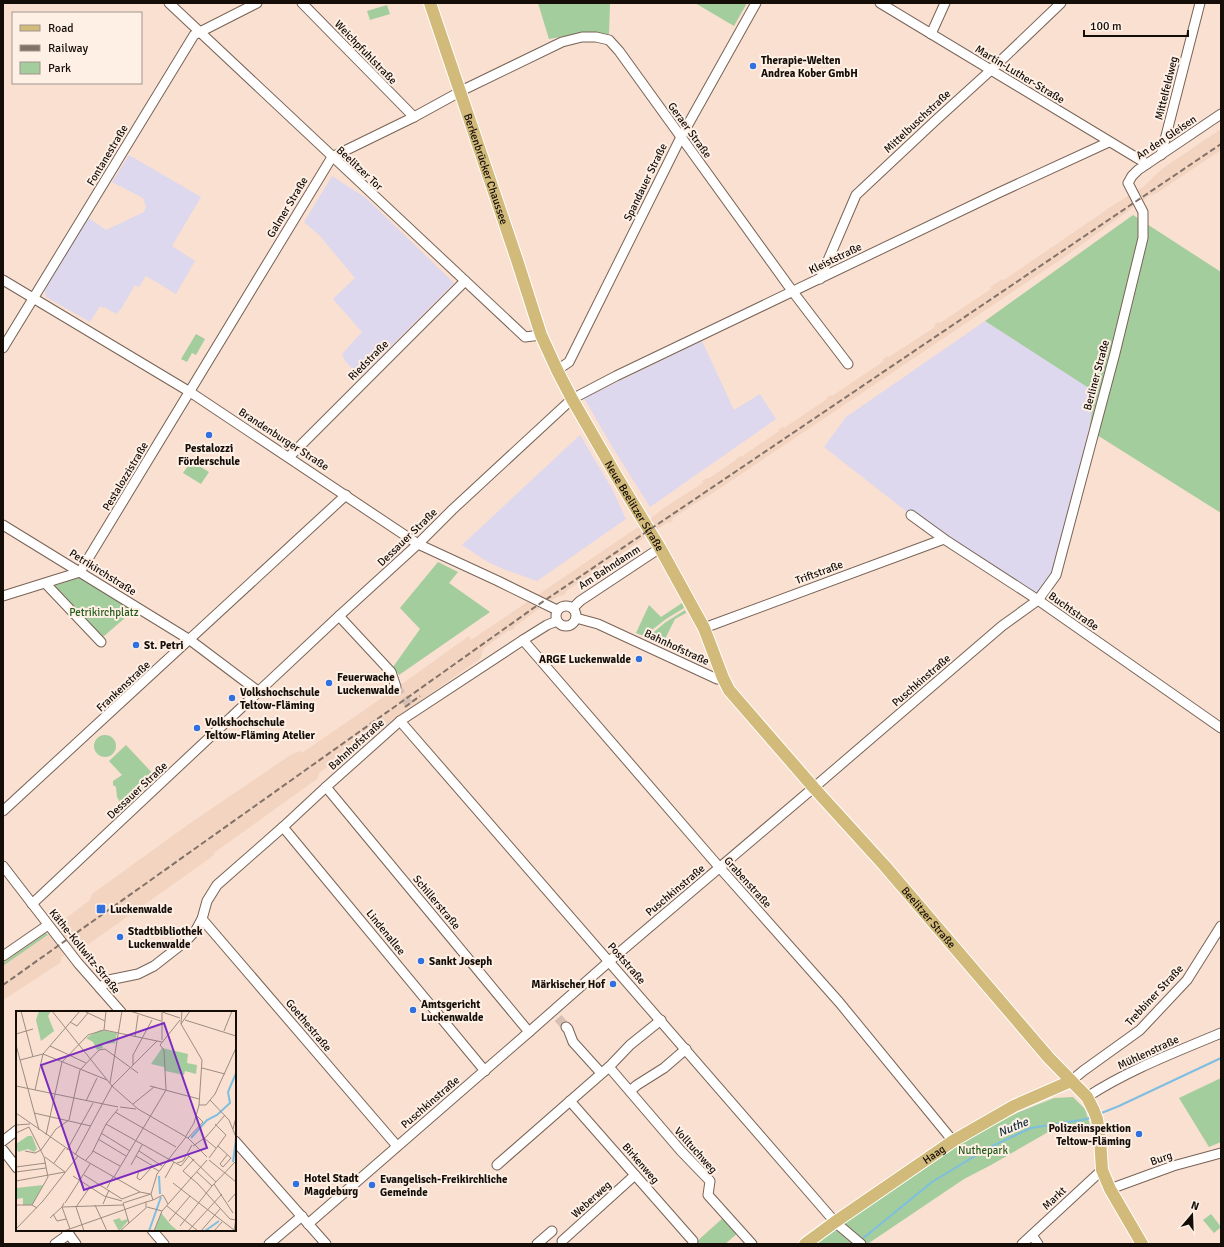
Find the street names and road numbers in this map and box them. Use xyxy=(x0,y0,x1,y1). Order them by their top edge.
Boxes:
street label: Weichpfuhlstraße xyxy=(332,18,399,87)
street label: Martin-Luther-Straße xyxy=(973,43,1067,106)
street label: Mittelfeldweg xyxy=(1152,55,1181,121)
street label: Mittelbuschstraße xyxy=(881,87,953,156)
street label: Geraer Straße xyxy=(665,100,714,161)
street label: Berkenbrücker Chaussee xyxy=(461,112,510,226)
street label: An den Gleisen xyxy=(1134,112,1199,162)
street label: Fontanestraße xyxy=(84,122,131,188)
street label: Spandauer Straße xyxy=(621,141,670,223)
street label: Beelitzer Tor xyxy=(334,144,386,193)
street label: Galmer Straße xyxy=(264,175,311,240)
street label: Kleiststraße xyxy=(807,240,864,277)
street label: Riedstraße xyxy=(346,338,391,383)
street label: Berliner Straße xyxy=(1081,339,1112,412)
street label: Brandenburger Straße xyxy=(236,405,331,473)
street label: Pestalozzistraße xyxy=(100,440,151,513)
street label: Neue Beelitzer Straße xyxy=(602,458,666,554)
street label: Dessauer Straße xyxy=(375,506,440,569)
street label: Am Bahndamm xyxy=(576,542,643,592)
street label: Petrikirchstraße xyxy=(67,547,139,598)
street label: Triftstraße xyxy=(794,558,845,587)
street label: Buchtstraße xyxy=(1046,589,1101,633)
street label: Bahnhofstraße xyxy=(642,627,711,668)
street label: Puschkinstraße xyxy=(889,651,953,709)
street label: Frankenstraße xyxy=(94,658,153,714)
street label: Bahnhofstraße xyxy=(326,716,387,773)
street label: Dessauer Straße xyxy=(104,759,170,822)
street label: Grabenstraße xyxy=(721,854,774,911)
street label: Puschkinstraße xyxy=(643,862,708,919)
street label: Schillerstraße xyxy=(410,873,463,932)
street label: Beelitzer Straße xyxy=(898,884,958,951)
street label: Käthe-Kollwitz-Straße xyxy=(46,906,123,996)
street label: Lindenallee xyxy=(363,907,408,958)
street label: Poststraße xyxy=(605,940,648,987)
street label: Trebbiner Straße xyxy=(1123,962,1186,1029)
street label: Goethestraße xyxy=(283,997,334,1054)
street label: Mühlenstraße xyxy=(1115,1033,1181,1072)
street label: Puschkinstraße xyxy=(398,1073,462,1131)
street label: Volltuchweg xyxy=(672,1125,720,1176)
street label: Birkenweg xyxy=(620,1140,662,1186)
street label: Haag xyxy=(920,1142,948,1167)
street label: Burg xyxy=(1148,1149,1174,1168)
street label: Weberweg xyxy=(569,1178,614,1221)
street label: Markt xyxy=(1040,1184,1069,1213)

